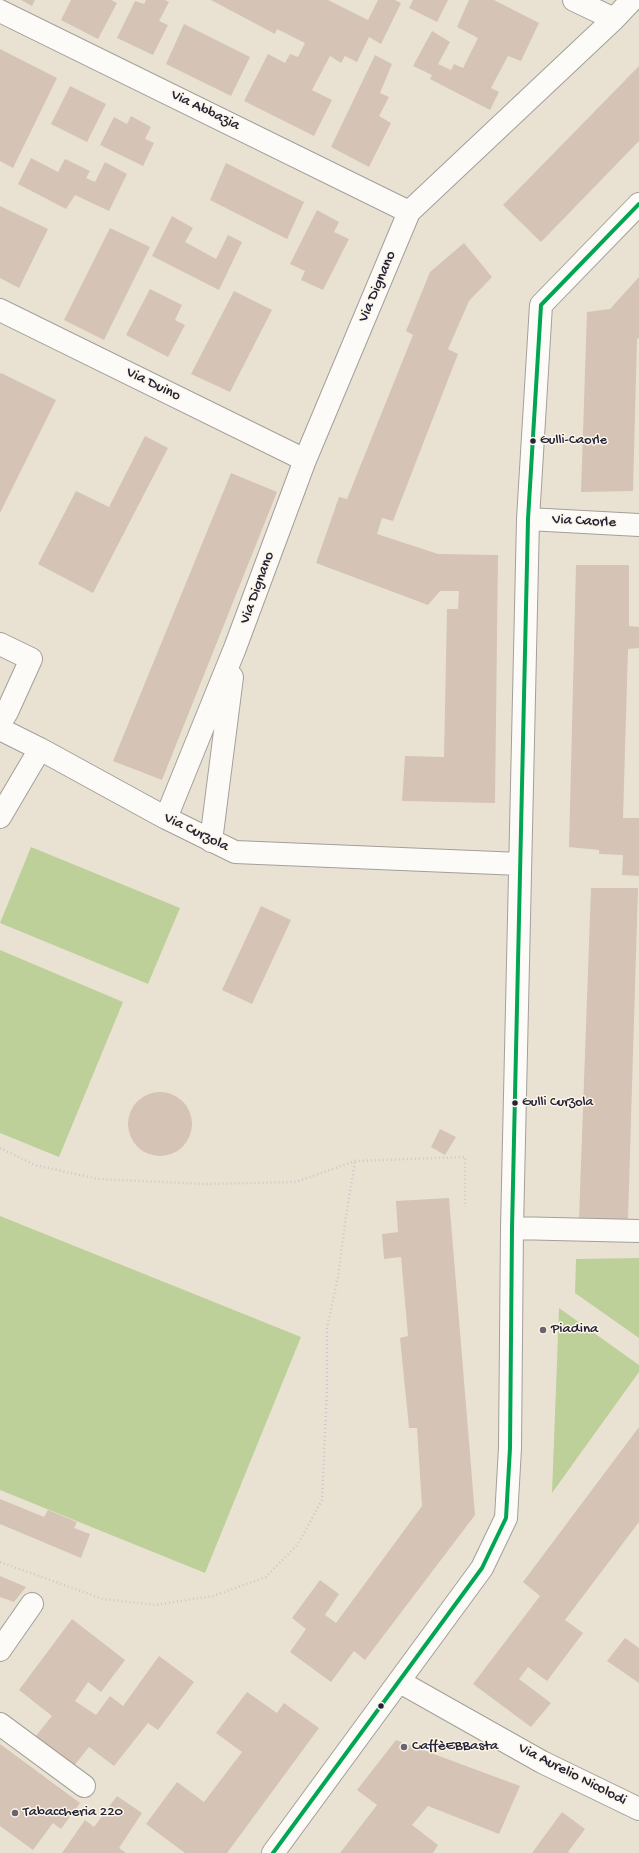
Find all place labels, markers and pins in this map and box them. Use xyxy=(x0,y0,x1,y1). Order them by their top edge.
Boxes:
place label: Gulli-Caorle xyxy=(540,433,607,449)
marker: Gulli-Caorle xyxy=(528,436,538,446)
place label: Gulli Curzola xyxy=(522,1095,593,1111)
marker: Gulli Curzola xyxy=(510,1098,520,1108)
place label: Piadina xyxy=(551,1321,598,1339)
marker: Piadina xyxy=(538,1325,548,1335)
unlabelled marker xyxy=(376,1701,386,1711)
place label: CaffèEBBasta xyxy=(412,1738,498,1756)
marker: CaffèEBBasta xyxy=(399,1742,409,1752)
place label: Tabaccheria 220 xyxy=(23,1804,123,1822)
marker: Tabaccheria 220 xyxy=(10,1808,20,1818)

